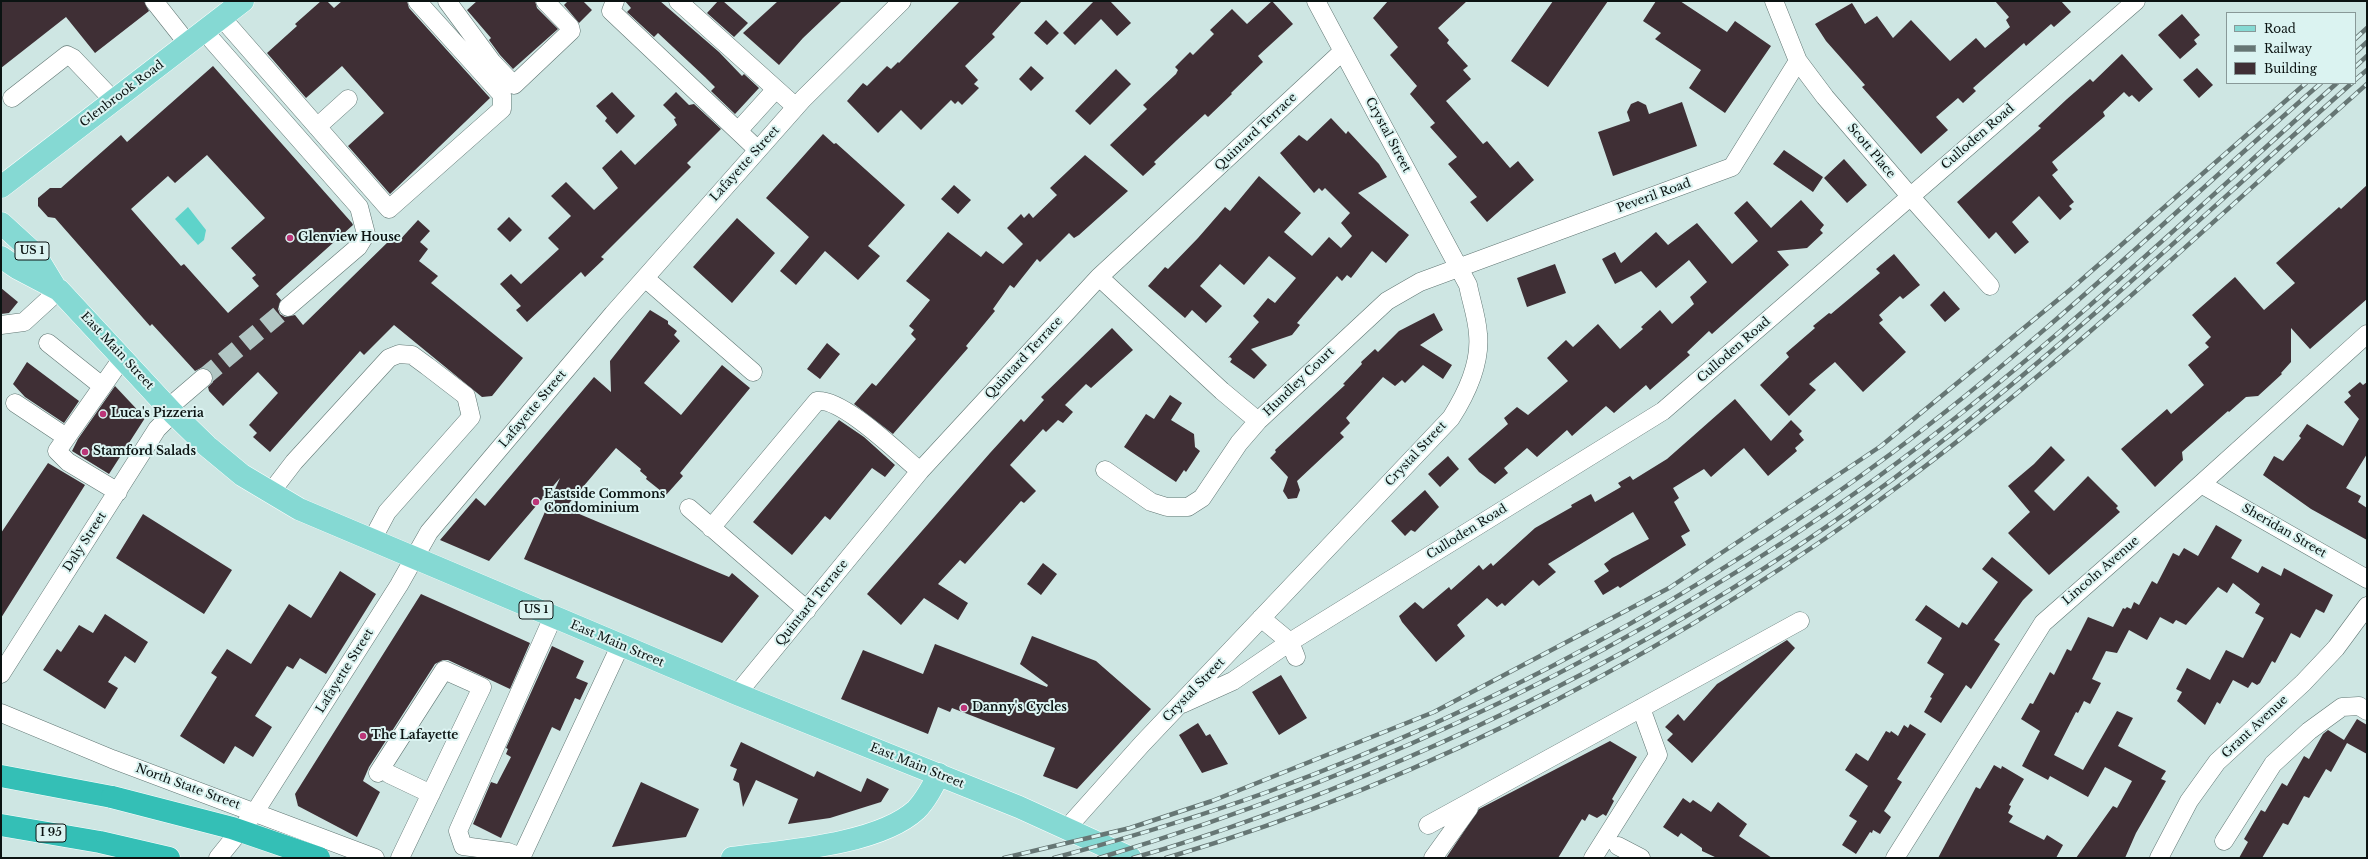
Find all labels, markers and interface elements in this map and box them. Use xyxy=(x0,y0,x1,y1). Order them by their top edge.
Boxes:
legend xyxy=(2226,12,2356,84)
text: Road xyxy=(2264,21,2296,36)
text: Railway xyxy=(2264,41,2312,56)
street label: Glenbrook Road xyxy=(77,58,167,130)
text: Building xyxy=(2264,61,2317,76)
street label: Quintard Terrace xyxy=(1212,90,1300,174)
street label: Crystal Street xyxy=(1362,95,1414,175)
street label: Culloden Road xyxy=(1939,101,2017,173)
street label: Scott Place xyxy=(1844,121,1898,181)
street label: Lafayette Street xyxy=(707,123,783,205)
street label: Peveril Road xyxy=(1615,176,1693,216)
place label: Glenview House xyxy=(298,231,401,245)
marker: Glenview House xyxy=(285,233,295,243)
road number: US 1 xyxy=(15,242,49,260)
street label: East Main Street xyxy=(77,309,157,393)
street label: Quintard Terrace xyxy=(982,314,1066,402)
street label: Culloden Road xyxy=(1695,314,1773,386)
street label: Hundley Court xyxy=(1261,345,1337,419)
street label: Lafayette Street xyxy=(496,367,570,451)
place label: Luca's Pizzeria xyxy=(111,407,204,421)
marker: Luca's Pizzeria xyxy=(98,409,108,419)
street label: Crystal Street xyxy=(1382,419,1450,489)
place label: Stamford Salads xyxy=(93,445,196,459)
marker: Stamford Salads xyxy=(80,447,90,457)
place label: Eastside Commons Condominium xyxy=(544,488,665,516)
marker: Eastside Commons Condominium xyxy=(531,497,541,507)
street label: Sheridan Street xyxy=(2239,501,2329,561)
street label: Culloden Road xyxy=(1424,502,1510,562)
street label: Daly Street xyxy=(60,509,110,575)
street label: Lincoln Avenue xyxy=(2060,534,2142,608)
street label: Quintard Terrace xyxy=(773,557,851,649)
road number: US 1 xyxy=(519,601,553,619)
street label: East Main Street xyxy=(568,618,666,670)
street label: Lafayette Street xyxy=(313,626,377,716)
street label: Crystal Street xyxy=(1160,655,1228,725)
street label: Grant Avenue xyxy=(2219,693,2291,761)
place label: Danny's Cycles xyxy=(972,701,1067,715)
marker: Danny's Cycles xyxy=(959,703,969,713)
place label: The Lafayette xyxy=(371,729,458,743)
marker: The Lafayette xyxy=(358,731,368,741)
street label: East Main Street xyxy=(868,741,966,791)
street label: North State Street xyxy=(134,761,242,813)
road number: I 95 xyxy=(36,824,66,842)

